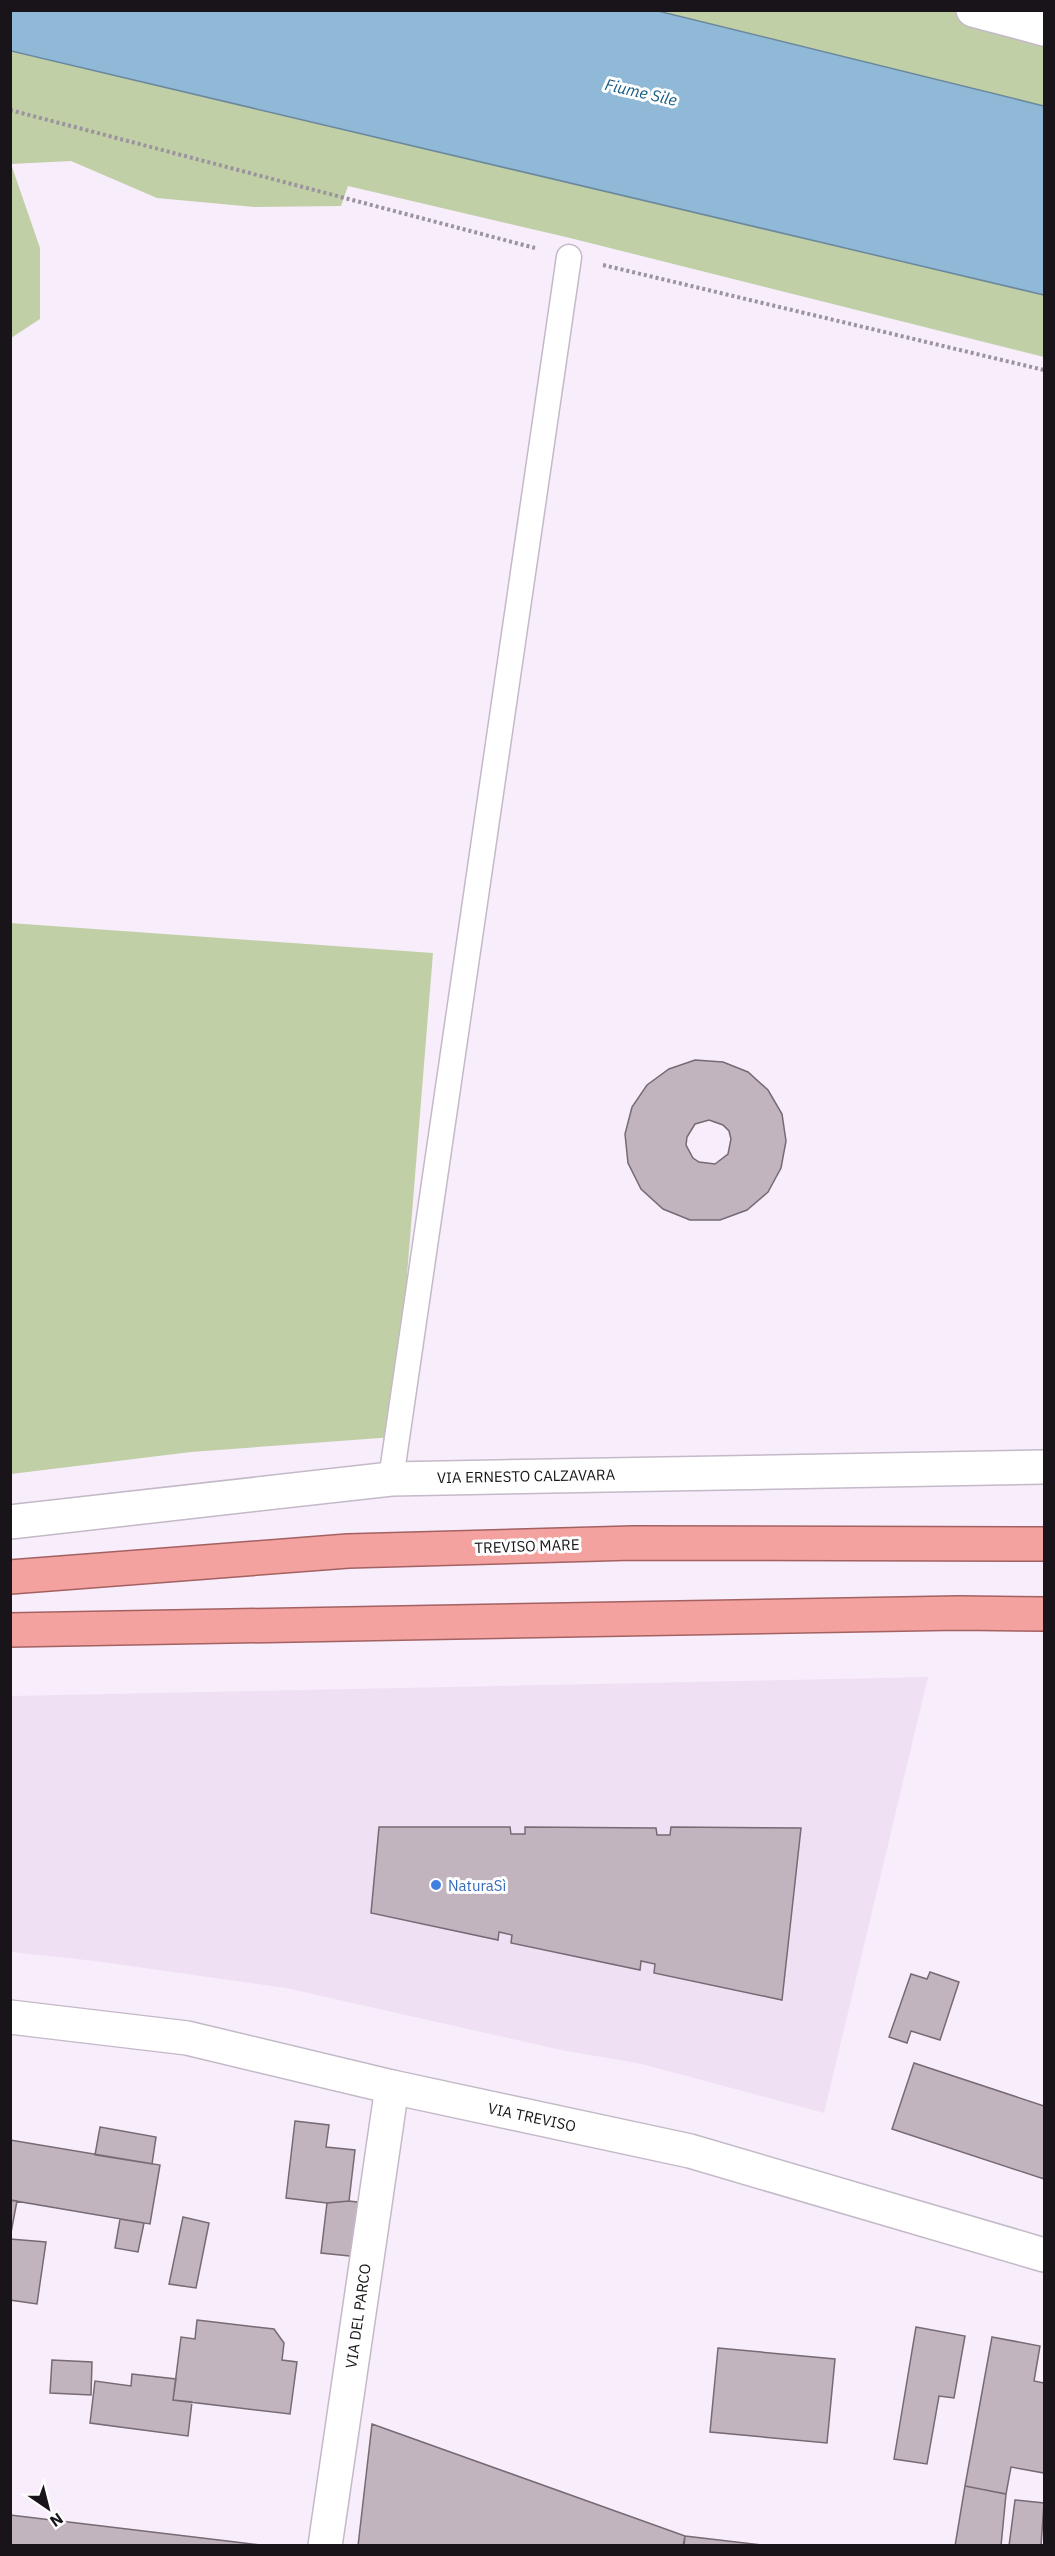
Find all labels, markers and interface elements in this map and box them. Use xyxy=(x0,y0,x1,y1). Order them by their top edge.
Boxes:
water label: Fiume Sile xyxy=(603,74,679,110)
street label: VIA ERNESTO CALZAVARA xyxy=(437,1465,616,1487)
street label: TREVISO MARE xyxy=(474,1535,580,1557)
place label: NaturaSì xyxy=(448,1876,506,1895)
marker: NaturaSì xyxy=(429,1878,443,1892)
street label: VIA TREVISO xyxy=(486,2098,578,2136)
street label: VIA DEL PARCO xyxy=(341,2262,375,2370)
north arrow xyxy=(18,2478,78,2538)
text: N xyxy=(46,2509,67,2532)

